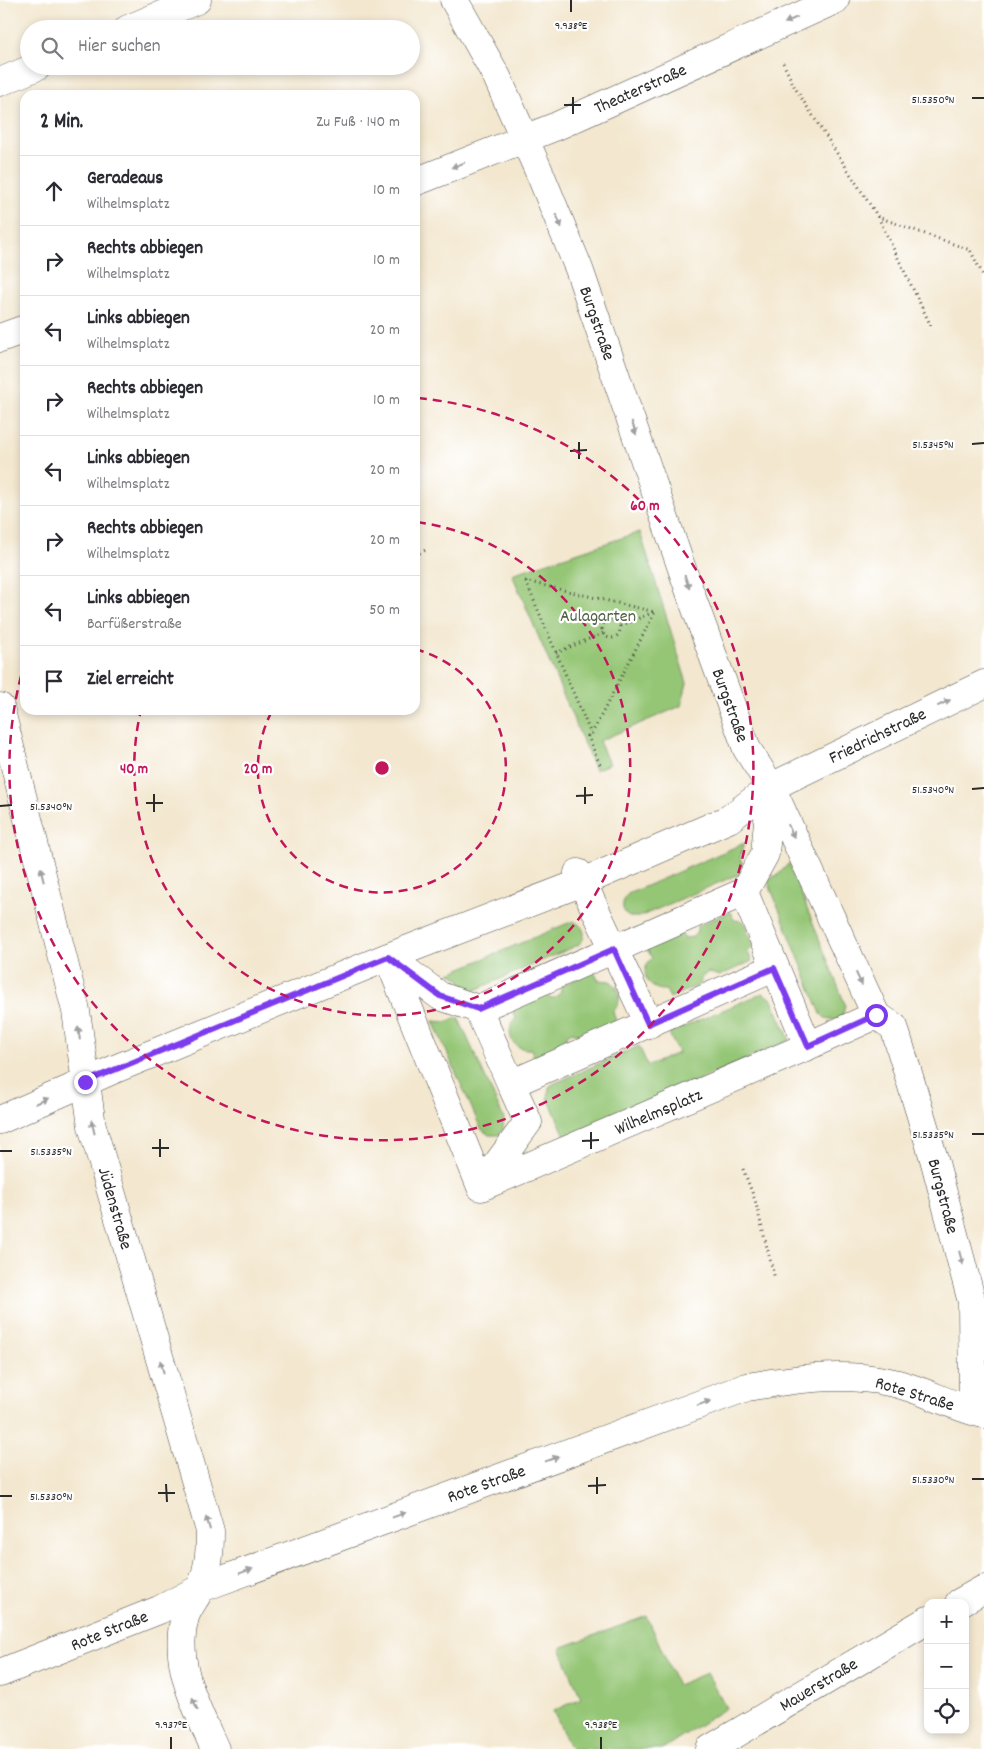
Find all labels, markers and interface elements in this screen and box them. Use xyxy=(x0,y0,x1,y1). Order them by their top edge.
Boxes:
one-way arrow xyxy=(784,17,798,25)
text: 9.938°E xyxy=(555,18,588,35)
search box xyxy=(20,20,420,75)
icon: search xyxy=(38,34,66,62)
text: Hier suchen xyxy=(78,34,161,61)
street label: Theaterstraße xyxy=(591,59,691,122)
text: 51.5350°N xyxy=(912,92,955,109)
text: 2 Min. xyxy=(40,108,83,138)
text: Zu Fuß · 140 m xyxy=(316,111,400,134)
one-way arrow xyxy=(450,161,465,169)
text: Geradeaus xyxy=(87,166,163,193)
icon: ahead xyxy=(40,177,68,205)
text: 10 m xyxy=(373,179,400,202)
text: Wilhelmsplatz xyxy=(87,193,170,216)
one-way arrow xyxy=(556,214,564,228)
text: Rechts abbiegen xyxy=(87,236,203,263)
icon: right xyxy=(40,247,68,275)
text: 10 m xyxy=(373,249,400,272)
text: Wilhelmsplatz xyxy=(87,263,170,286)
street label: Burgstraße xyxy=(571,283,620,364)
text: Links abbiegen xyxy=(87,306,190,333)
icon: left xyxy=(40,317,68,345)
text: 20 m xyxy=(370,319,400,342)
text: Wilhelmsplatz xyxy=(87,333,170,356)
text: Rechts abbiegen xyxy=(87,376,203,403)
icon: right xyxy=(40,387,68,415)
text: 10 m xyxy=(373,389,400,412)
text: Wilhelmsplatz xyxy=(87,403,170,426)
one-way arrow xyxy=(630,421,638,436)
text: 51.5345°N xyxy=(912,437,954,454)
text: Links abbiegen xyxy=(87,446,190,473)
icon: left xyxy=(40,457,68,485)
text: 20 m xyxy=(370,459,400,482)
text: Wilhelmsplatz xyxy=(87,473,170,496)
text: 60 m xyxy=(630,496,660,518)
text: Rechts abbiegen xyxy=(87,516,203,543)
icon: right xyxy=(40,527,68,555)
text: 20 m xyxy=(370,529,400,552)
text: Wilhelmsplatz xyxy=(87,543,170,566)
one-way arrow xyxy=(683,575,691,590)
text: Links abbiegen xyxy=(87,586,190,613)
icon: left xyxy=(40,597,68,625)
text: 50 m xyxy=(369,599,400,622)
park label: Aulagarten xyxy=(560,605,636,630)
text: Barfüßerstraße xyxy=(87,613,182,636)
street label: Burgstraße xyxy=(704,666,754,746)
icon: arrive xyxy=(40,667,68,695)
text: Ziel erreicht xyxy=(87,667,174,694)
one-way arrow xyxy=(936,699,951,708)
street label: Friedrichstraße xyxy=(825,703,931,772)
text: 40 m xyxy=(120,759,148,781)
text: 20 m xyxy=(244,759,272,781)
centre of rings xyxy=(373,759,391,777)
text: 51.5340°N xyxy=(912,782,954,799)
text: 51.5340°N xyxy=(30,799,72,816)
one-way arrow xyxy=(788,824,796,838)
one-way arrow xyxy=(38,868,46,883)
one-way arrow xyxy=(855,972,863,986)
route start xyxy=(865,1004,888,1027)
one-way arrow xyxy=(74,1025,82,1041)
route end xyxy=(74,1071,97,1094)
street label: Wilhelmsplatz xyxy=(611,1084,707,1143)
one-way arrow xyxy=(35,1096,49,1104)
one-way arrow xyxy=(89,1120,97,1135)
text: 51.5335°N xyxy=(912,1127,954,1144)
text: 51.5335°N xyxy=(30,1144,72,1161)
street label: Burgstraße xyxy=(920,1156,964,1237)
street label: Jüdenstraße xyxy=(90,1164,137,1253)
one-way arrow xyxy=(957,1251,965,1266)
one-way arrow xyxy=(158,1360,166,1375)
street label: Rote Straße xyxy=(872,1372,957,1419)
one-way arrow xyxy=(697,1399,712,1407)
one-way arrow xyxy=(544,1455,559,1462)
street label: Rote Straße xyxy=(444,1460,530,1511)
text: 51.5330°N xyxy=(912,1472,954,1489)
text: 51.5330°N xyxy=(30,1489,72,1506)
one-way arrow xyxy=(392,1511,407,1519)
one-way arrow xyxy=(203,1516,211,1531)
one-way arrow xyxy=(239,1567,254,1574)
map controls xyxy=(924,1599,969,1734)
button: + xyxy=(924,1599,969,1644)
street label: Rote Straße xyxy=(67,1605,153,1659)
button: − xyxy=(924,1644,969,1689)
street label: Mauerstraße xyxy=(775,1653,863,1719)
button: locate xyxy=(924,1689,969,1734)
one-way arrow xyxy=(191,1697,198,1712)
text: 9.937°E xyxy=(155,1717,188,1734)
text: 9.938°E xyxy=(585,1717,618,1734)

